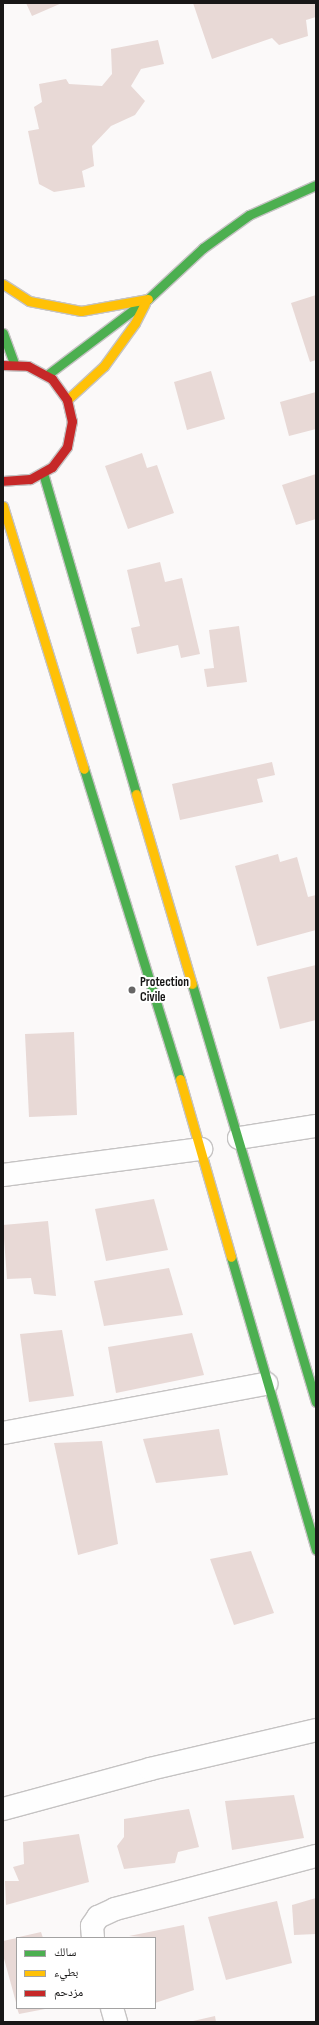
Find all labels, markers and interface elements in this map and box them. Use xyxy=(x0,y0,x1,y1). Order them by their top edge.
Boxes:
place label: Protection Civile xyxy=(140,975,189,1006)
marker: Protection Civile xyxy=(127,985,137,995)
legend xyxy=(16,1937,156,2009)
text: سالك xyxy=(54,1945,76,1960)
text: بطيء xyxy=(54,1965,78,1980)
text: مزدحم xyxy=(54,1985,83,2000)

